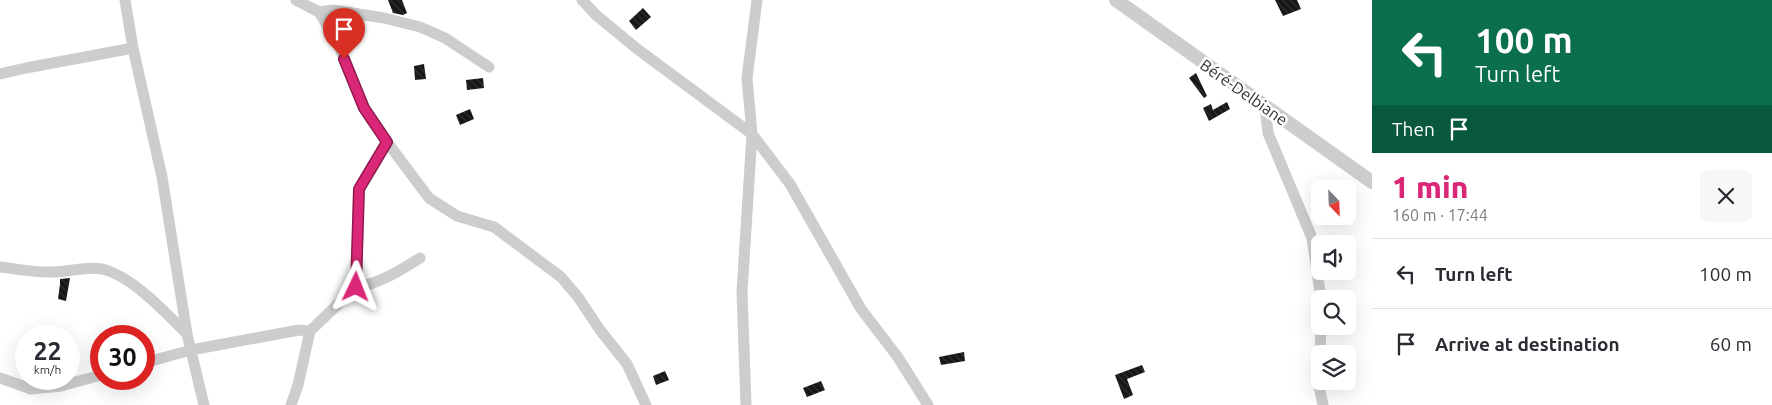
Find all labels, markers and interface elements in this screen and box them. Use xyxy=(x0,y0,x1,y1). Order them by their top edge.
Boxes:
pin xyxy=(323,8,365,59)
icon: arrive xyxy=(330,15,358,43)
icon: left xyxy=(1392,20,1457,85)
text: 100 m xyxy=(1475,20,1573,60)
street label: Béré-Delbiane xyxy=(1197,55,1291,129)
text: Turn left xyxy=(1475,61,1560,86)
icon: arrive xyxy=(1445,115,1473,143)
text: Then xyxy=(1392,118,1435,140)
text: 1 min xyxy=(1392,170,1468,204)
button: close xyxy=(1700,170,1752,222)
north arrow xyxy=(1311,180,1356,225)
map controls xyxy=(1311,180,1356,390)
text: 160 m · 17:44 xyxy=(1392,206,1488,224)
button: sound xyxy=(1311,235,1356,280)
position arrow xyxy=(329,260,381,312)
icon: left xyxy=(1392,260,1420,288)
text: Turn left xyxy=(1435,263,1513,285)
text: 100 m xyxy=(1699,263,1752,285)
button: search xyxy=(1311,290,1356,335)
speed limit sign: 30 xyxy=(90,325,155,390)
icon: arrive xyxy=(1392,330,1420,358)
text: Arrive at destination xyxy=(1435,333,1620,355)
text: 60 m xyxy=(1710,333,1752,355)
text: 22 xyxy=(33,337,62,365)
button: layers xyxy=(1311,345,1356,390)
text: km/h xyxy=(34,363,61,376)

